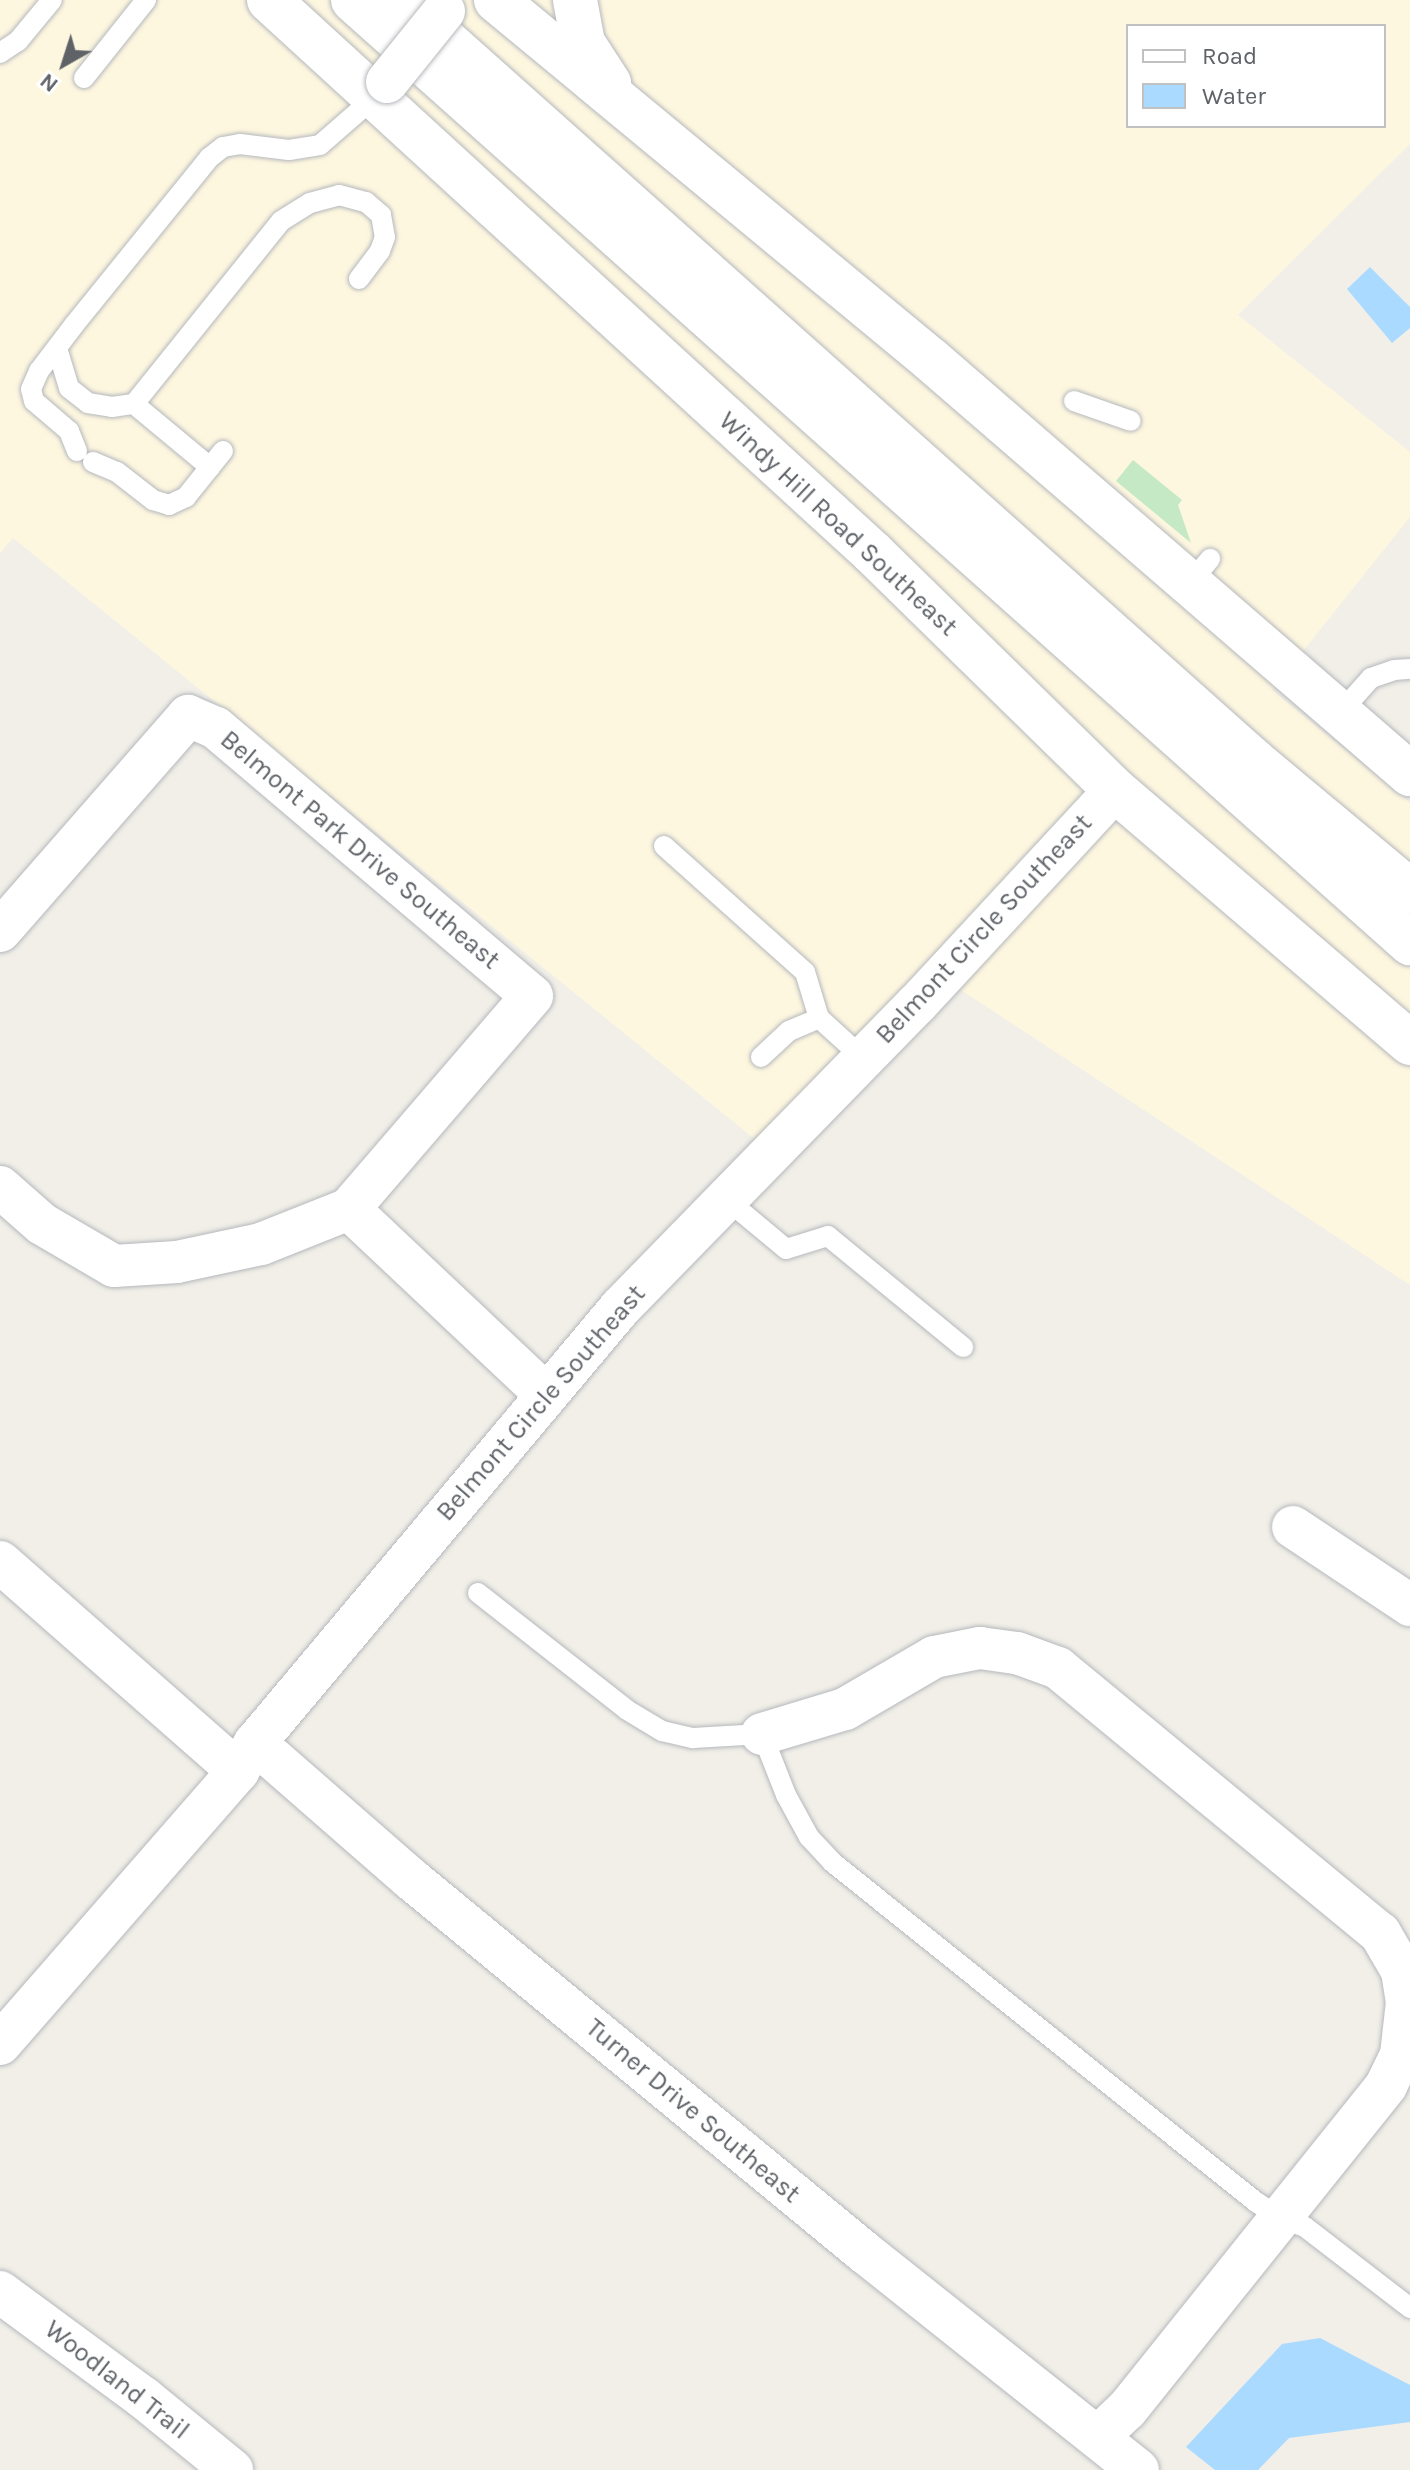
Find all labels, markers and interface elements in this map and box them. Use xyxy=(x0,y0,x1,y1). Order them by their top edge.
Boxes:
north arrow xyxy=(24,24,104,104)
legend xyxy=(1126,24,1386,128)
text: Road xyxy=(1202,42,1257,70)
text: N xyxy=(35,68,63,98)
text: Water xyxy=(1202,82,1266,110)
street label: Windy Hill Road Southeast xyxy=(712,405,964,643)
street label: Belmont Park Drive Southeast xyxy=(214,724,506,976)
street label: Belmont Circle Southeast xyxy=(869,808,1099,1050)
street label: Belmont Circle Southeast xyxy=(430,1279,652,1527)
street label: Turner Drive Southeast xyxy=(580,2012,806,2210)
street label: Woodland Trail xyxy=(38,2314,196,2446)

